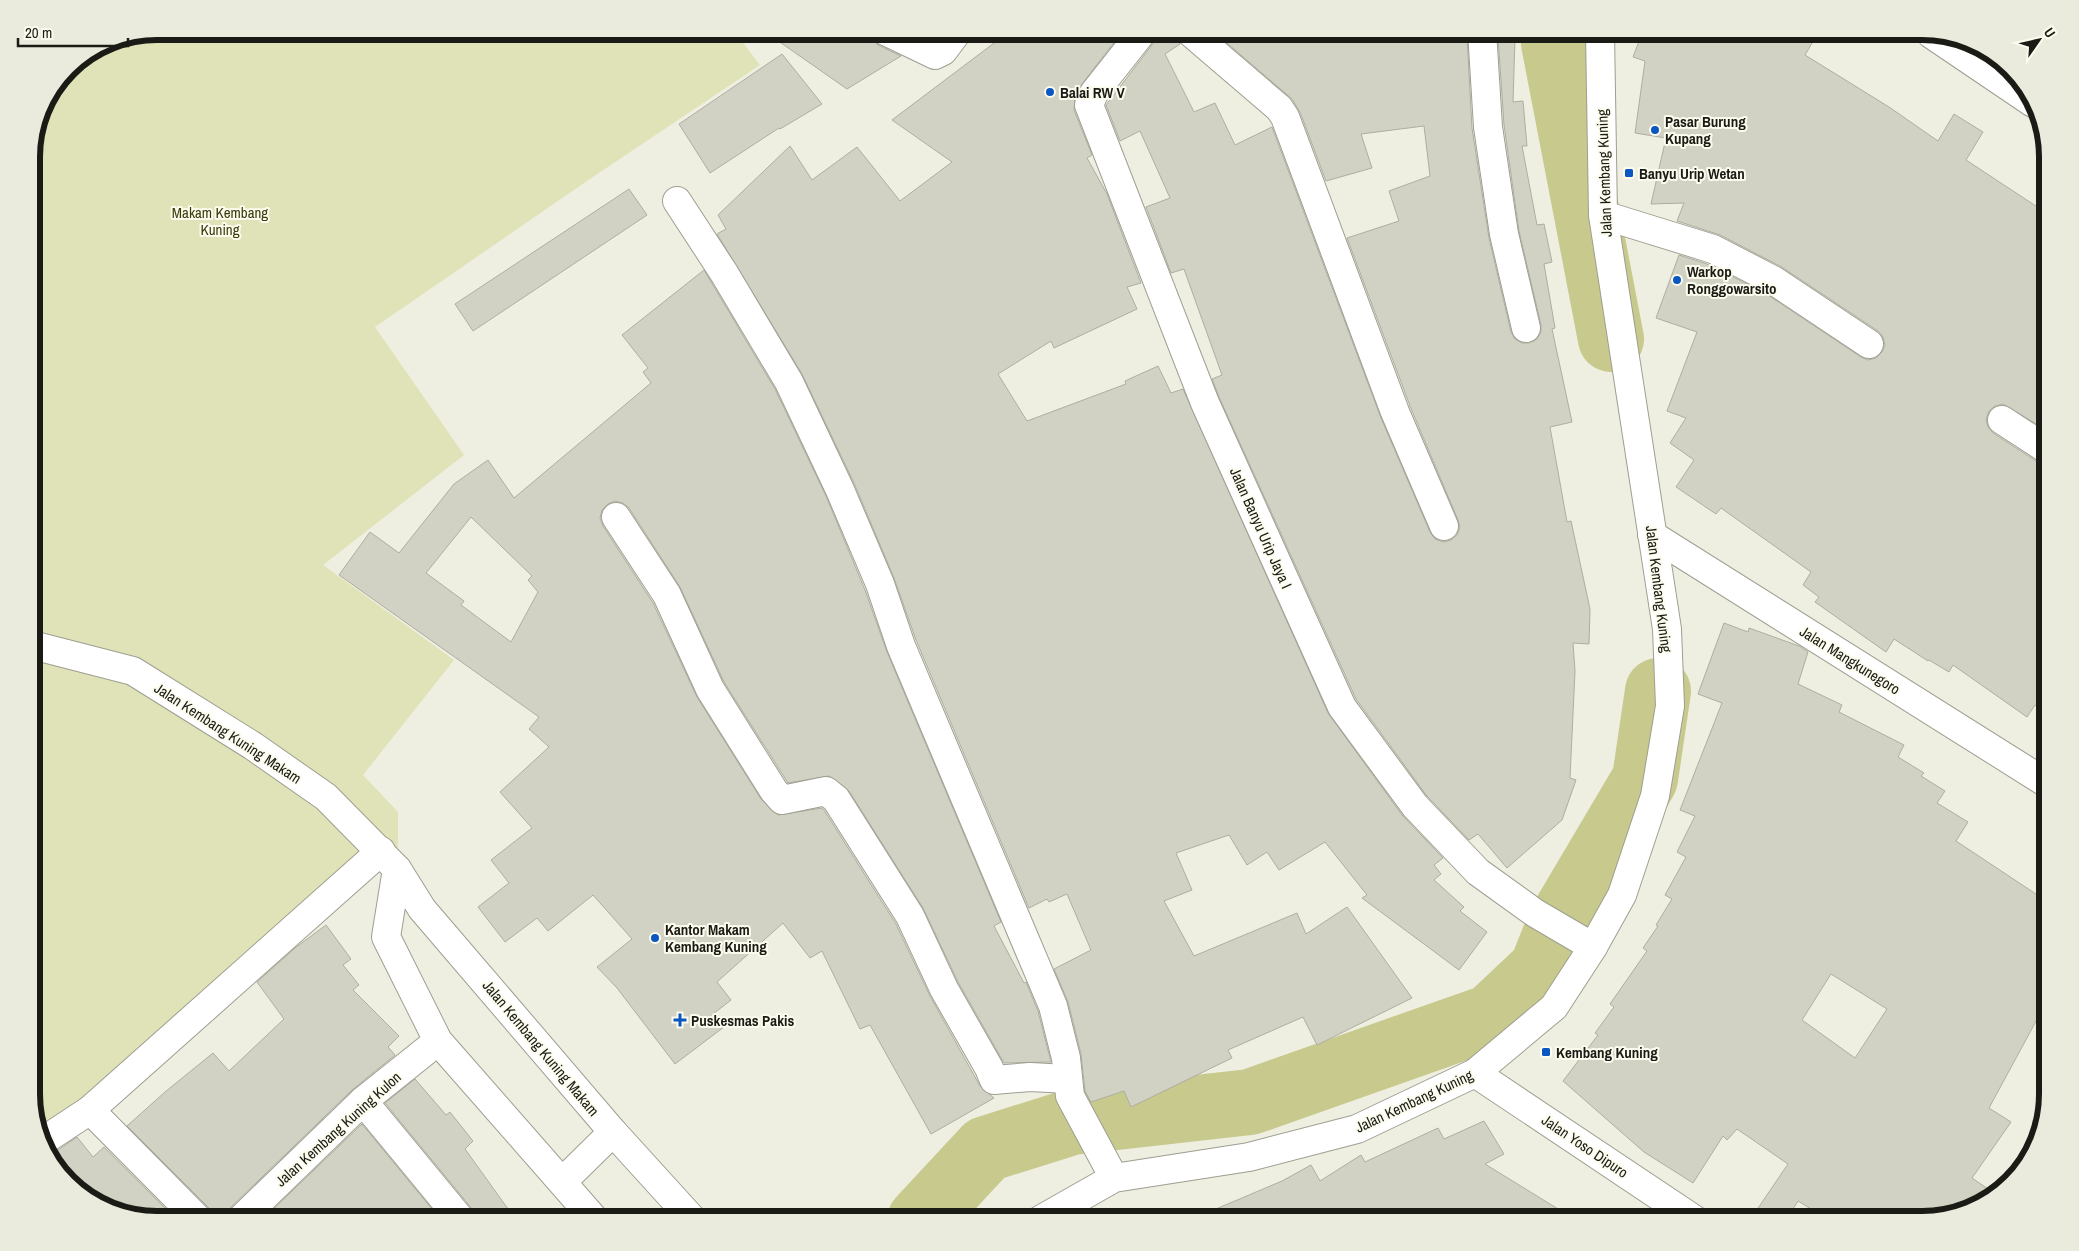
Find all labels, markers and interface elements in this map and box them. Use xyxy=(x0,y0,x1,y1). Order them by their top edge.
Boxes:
scale bar xyxy=(18,15,128,47)
north arrow xyxy=(2014,15,2064,65)
text: 20 m xyxy=(25,22,52,43)
text: U xyxy=(2040,24,2060,41)
place label: Balai RW V xyxy=(1060,82,1126,103)
marker: Balai RW V xyxy=(1044,86,1056,98)
street label: Jalan Kembang Kuning xyxy=(1591,109,1617,237)
place label: Pasar Burung Kupang xyxy=(1665,111,1746,149)
marker: Pasar Burung Kupang xyxy=(1649,124,1661,136)
place label: Banyu Urip Wetan xyxy=(1639,163,1745,184)
marker: Banyu Urip Wetan xyxy=(1623,167,1635,179)
park label: Makam Kembang Kuning xyxy=(172,202,268,240)
place label: Warkop Ronggowarsito xyxy=(1687,261,1777,299)
marker: Warkop Ronggowarsito xyxy=(1671,274,1683,286)
street label: Jalan Banyu Urip Jaya I xyxy=(1225,464,1297,592)
street label: Jalan Kembang Kuning xyxy=(1641,524,1677,654)
street label: Jalan Mangkunegoro xyxy=(1796,621,1904,699)
street label: Jalan Kembang Kuning Makam xyxy=(150,677,306,789)
place label: Kantor Makam Kembang Kuning xyxy=(665,919,767,957)
marker: Kantor Makam Kembang Kuning xyxy=(649,932,661,944)
street label: Jalan Kembang Kuning Makam xyxy=(478,976,604,1120)
place label: Puskesmas Pakis xyxy=(691,1010,794,1031)
marker: Puskesmas Pakis xyxy=(673,1013,687,1027)
place label: Kembang Kuning xyxy=(1556,1042,1658,1063)
marker: Kembang Kuning xyxy=(1540,1046,1552,1058)
street label: Jalan Kembang Kuning xyxy=(1352,1064,1477,1138)
street label: Jalan Kembang Kuning Kulon xyxy=(270,1067,406,1191)
street label: Jalan Yoso Dipuro xyxy=(1538,1109,1632,1183)

